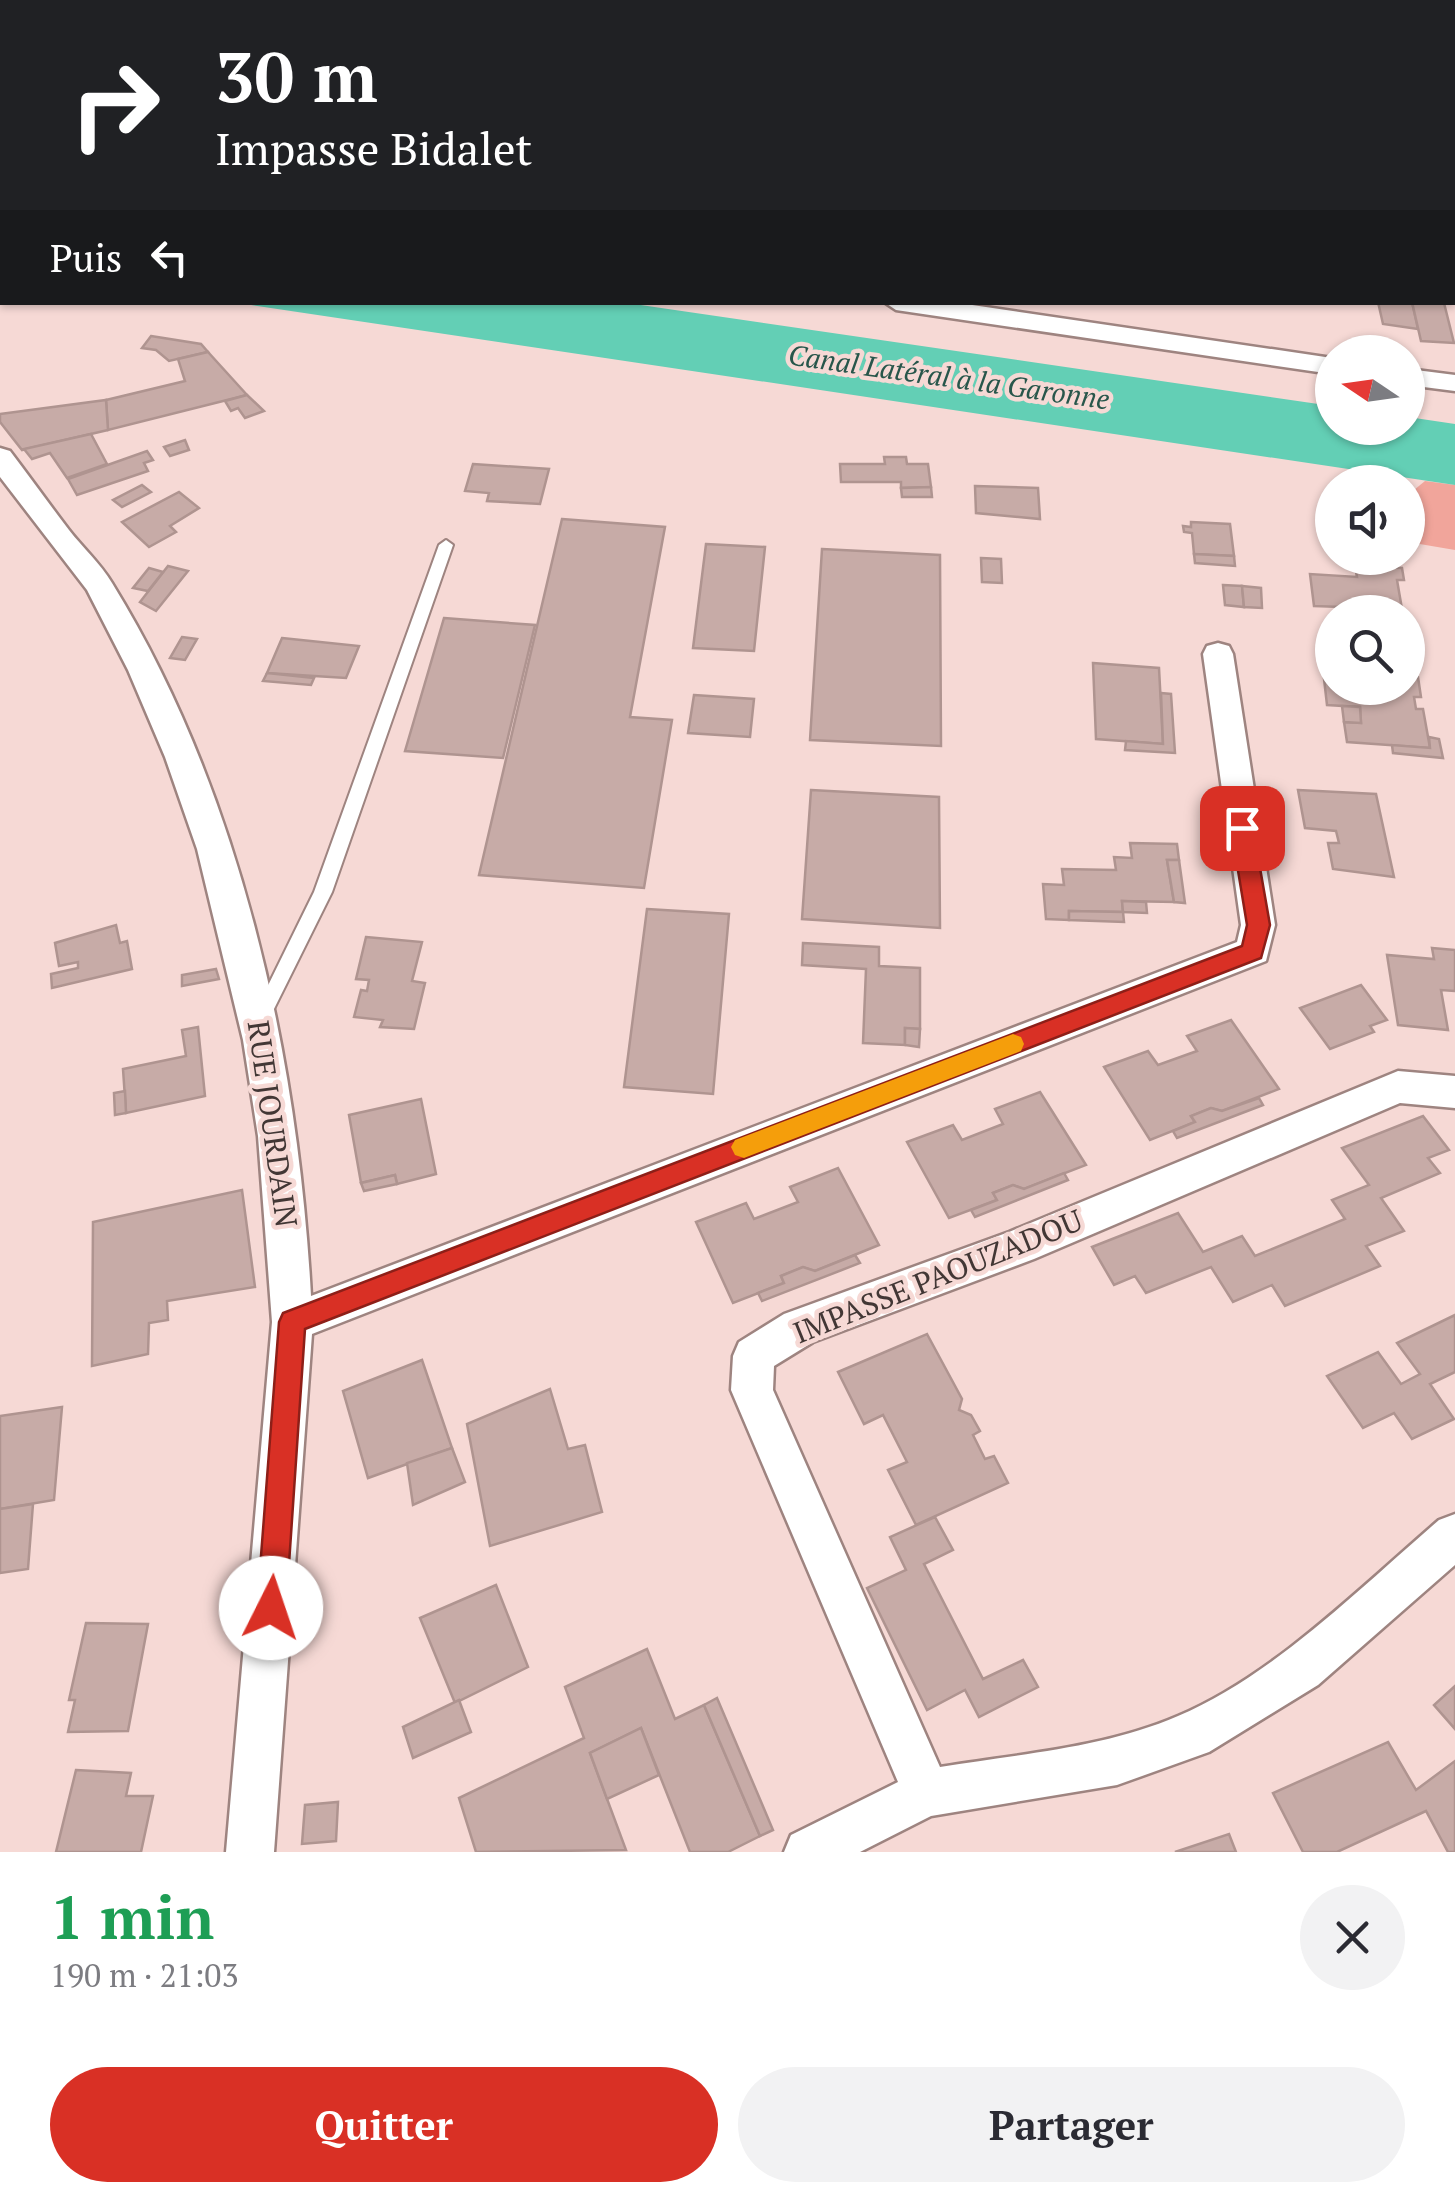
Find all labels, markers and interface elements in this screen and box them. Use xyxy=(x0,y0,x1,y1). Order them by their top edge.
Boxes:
text: 30 m xyxy=(215,29,378,122)
icon: right xyxy=(50,40,180,170)
text: Impasse Bidalet xyxy=(215,118,532,178)
icon: left xyxy=(142,230,197,285)
text: Puis xyxy=(50,233,122,283)
north arrow xyxy=(1315,335,1425,445)
map controls xyxy=(1315,335,1425,705)
water label: Canal Latéral à la Garonne xyxy=(786,336,1112,417)
button: sound xyxy=(1315,465,1425,575)
button: search xyxy=(1315,595,1425,705)
pin xyxy=(1200,786,1285,871)
icon: arrive xyxy=(1215,801,1270,856)
street label: RUE JOURDAIN xyxy=(239,1018,307,1230)
street label: IMPASSE PAOUZADOU xyxy=(787,1200,1088,1352)
position arrow xyxy=(219,1556,323,1660)
text: 1 min xyxy=(50,1877,214,1956)
button: close xyxy=(1300,1885,1405,1990)
text: 190 m · 21:03 xyxy=(50,1954,238,1996)
button: Quitter xyxy=(50,2067,718,2182)
button: Partager xyxy=(738,2067,1405,2182)

